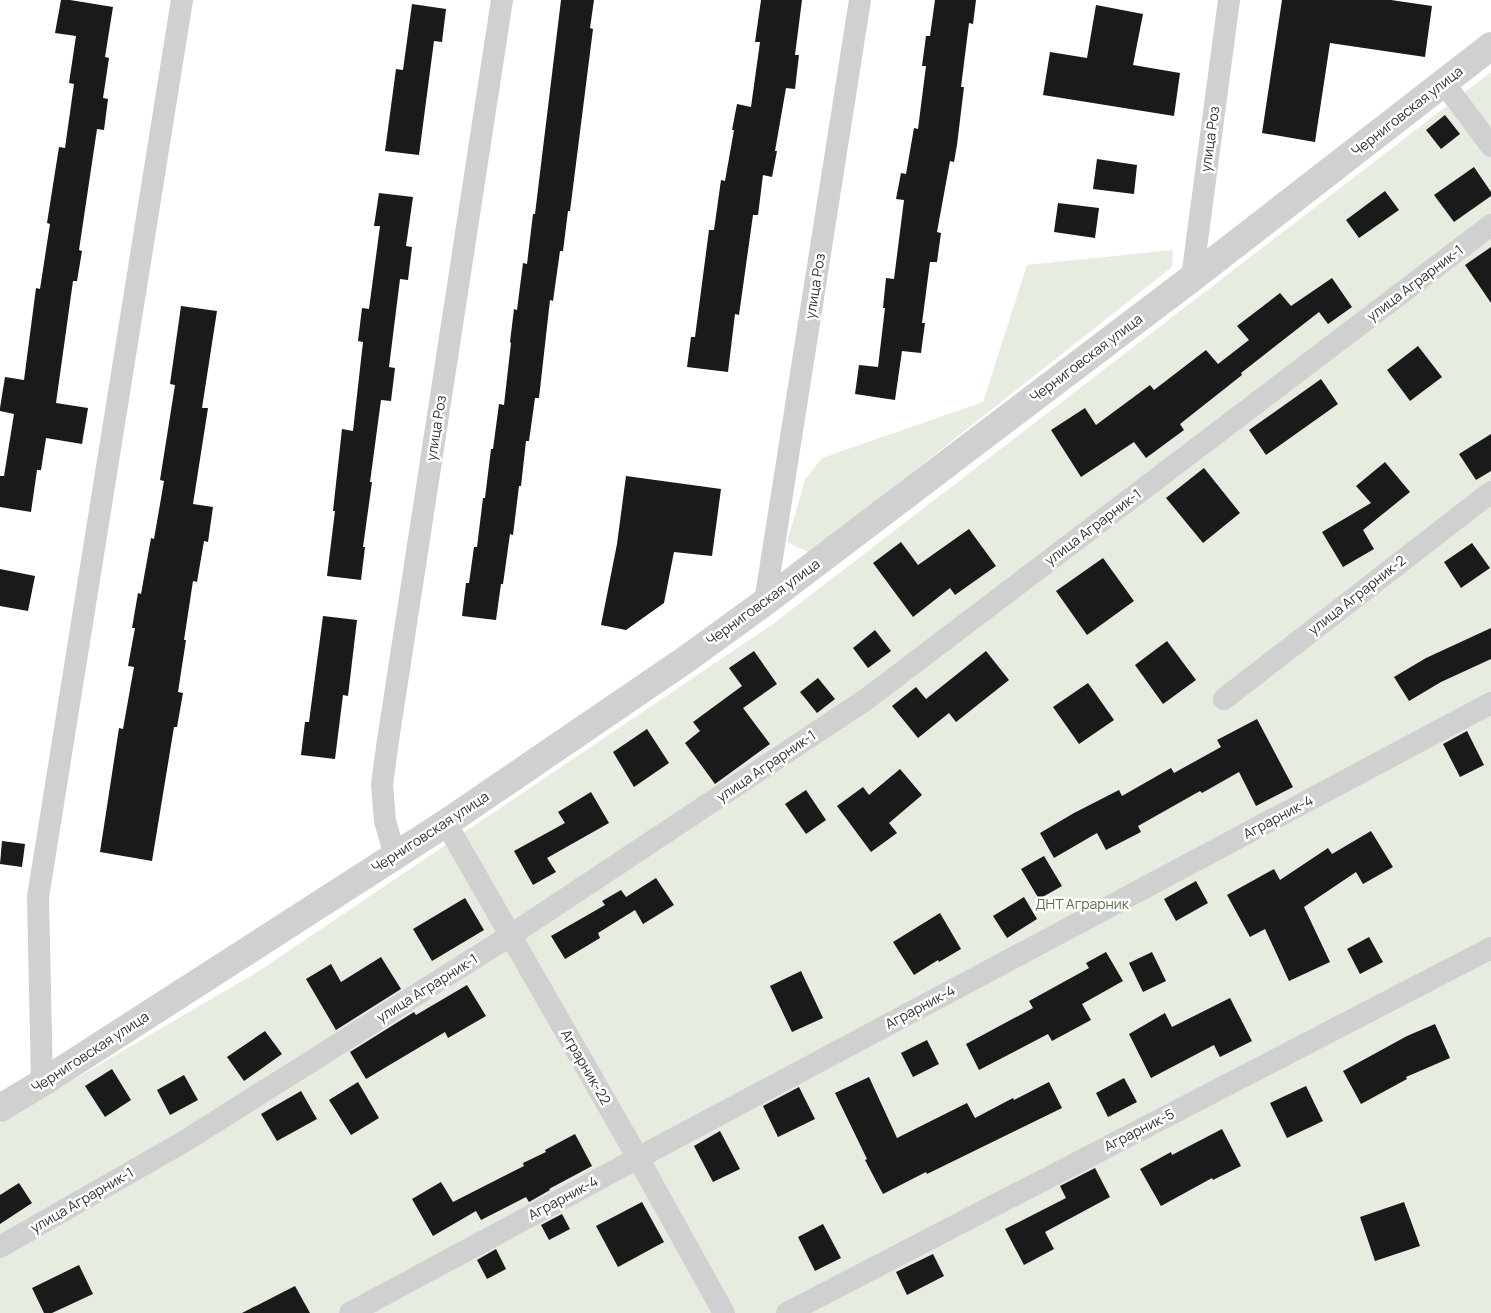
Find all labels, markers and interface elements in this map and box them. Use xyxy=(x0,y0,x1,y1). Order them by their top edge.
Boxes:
street label: Черниговская улица xyxy=(1347,61,1466,160)
street label: улица Роз xyxy=(1196,105,1224,173)
street label: улица Аграрник-1 xyxy=(1363,240,1467,325)
street label: улица Роз xyxy=(800,252,829,320)
street label: Черниговская улица xyxy=(1025,309,1146,406)
street label: улица Роз xyxy=(421,394,450,462)
street label: улица Аграрник-1 xyxy=(1041,484,1145,569)
street label: улица Аграрник-2 xyxy=(1304,551,1409,639)
street label: Черниговская улица xyxy=(702,554,823,649)
street label: улица Аграрник-1 xyxy=(712,725,819,806)
street label: Черниговская улица xyxy=(367,786,492,877)
street label: Аграрник-4 xyxy=(1239,790,1316,843)
park label: ДНТ Аграрник xyxy=(1035,894,1130,913)
street label: улица Аграрник-1 xyxy=(372,949,481,1026)
street label: Аграрник-4 xyxy=(881,980,958,1033)
street label: Черниговская улица xyxy=(27,1006,152,1097)
street label: Аграрник-22 xyxy=(557,1025,616,1108)
street label: Аграрник-5 xyxy=(1100,1104,1177,1155)
street label: улица Аграрник-1 xyxy=(27,1162,137,1237)
street label: Аграрник-4 xyxy=(524,1171,601,1224)

